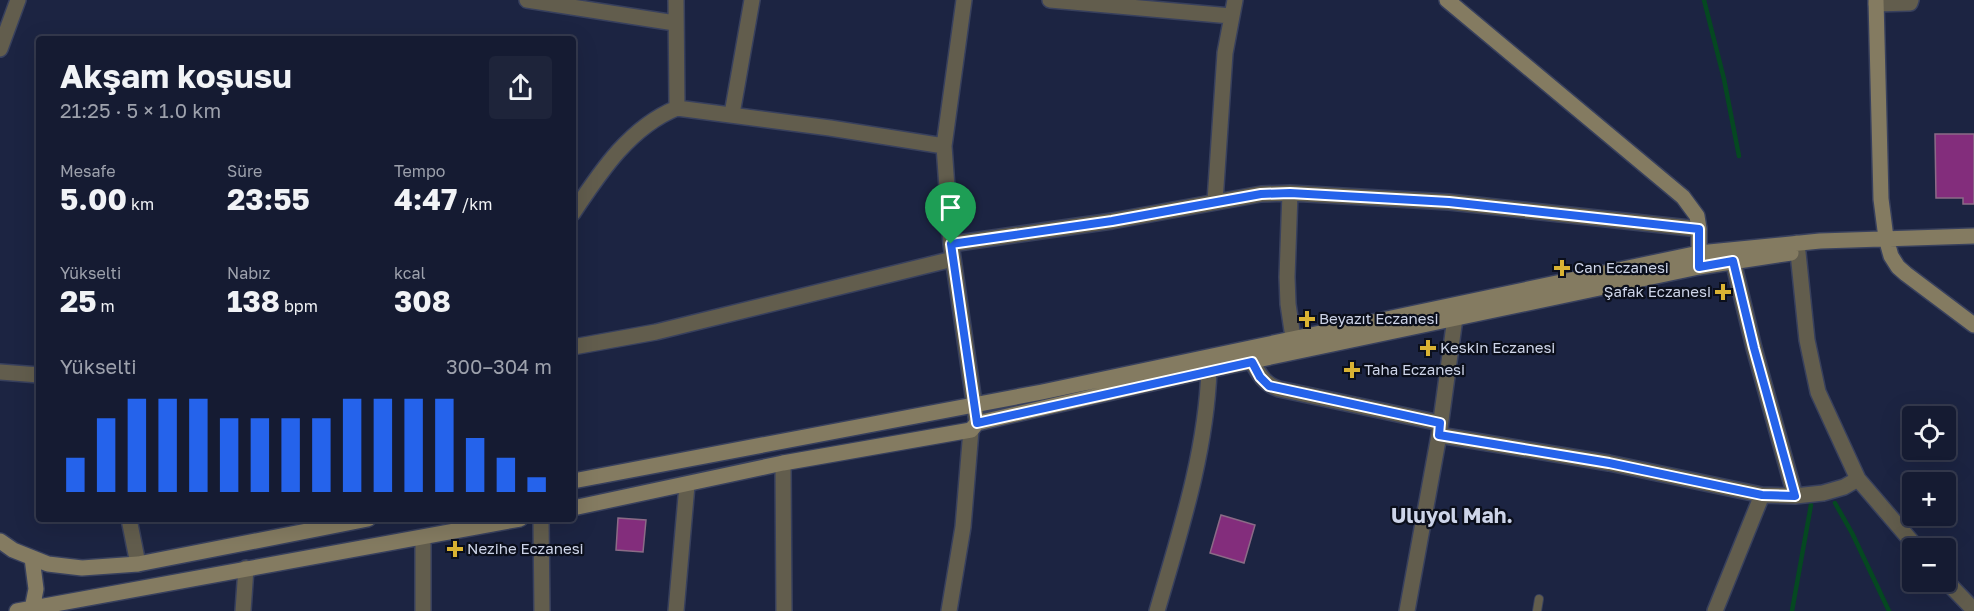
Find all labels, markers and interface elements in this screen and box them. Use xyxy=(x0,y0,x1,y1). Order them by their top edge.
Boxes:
text: Akşam koşusu xyxy=(60,56,292,95)
button: share xyxy=(489,56,552,119)
text: 21:25 · 5 × 1.0 km xyxy=(60,98,221,122)
text: Mesafe xyxy=(60,161,116,181)
text: Süre xyxy=(227,161,262,181)
text: Tempo xyxy=(394,161,445,181)
text: 5.00 xyxy=(60,181,127,217)
text: 23:55 xyxy=(227,181,310,217)
text: 4:47 xyxy=(394,181,457,217)
pin xyxy=(925,182,976,244)
icon: arrive xyxy=(934,191,967,224)
text: km xyxy=(127,194,154,214)
text: /km xyxy=(457,194,492,214)
place label: Can Eczanesi xyxy=(1574,258,1669,276)
marker: Can Eczanesi xyxy=(1555,261,1569,275)
text: Yükselti xyxy=(60,263,121,283)
text: Nabız xyxy=(227,263,271,283)
text: kcal xyxy=(394,263,426,283)
place label: Şafak Eczanesi xyxy=(1604,282,1711,300)
text: 25 xyxy=(60,283,97,319)
text: 138 xyxy=(227,283,280,319)
text: 308 xyxy=(394,283,451,319)
marker: Şafak Eczanesi xyxy=(1716,285,1730,299)
text: m xyxy=(97,296,115,316)
text: bpm xyxy=(280,296,318,316)
place label: Beyazıt Eczanesi xyxy=(1319,309,1439,327)
marker: Beyazıt Eczanesi xyxy=(1300,312,1314,326)
place label: Keskin Eczanesi xyxy=(1440,338,1555,356)
marker: Keskin Eczanesi xyxy=(1421,341,1435,355)
text: Yükselti xyxy=(60,354,137,378)
text: 300–304 m xyxy=(446,354,552,378)
place label: Taha Eczanesi xyxy=(1364,360,1465,378)
marker: Taha Eczanesi xyxy=(1345,363,1359,377)
map controls xyxy=(1902,406,1956,592)
button: locate xyxy=(1902,406,1956,460)
button: + xyxy=(1902,472,1956,526)
district label: Uluyol Mah. xyxy=(1391,502,1513,528)
button: − xyxy=(1902,538,1956,592)
place label: Nezihe Eczanesi xyxy=(467,539,584,557)
marker: Nezihe Eczanesi xyxy=(448,542,462,556)

